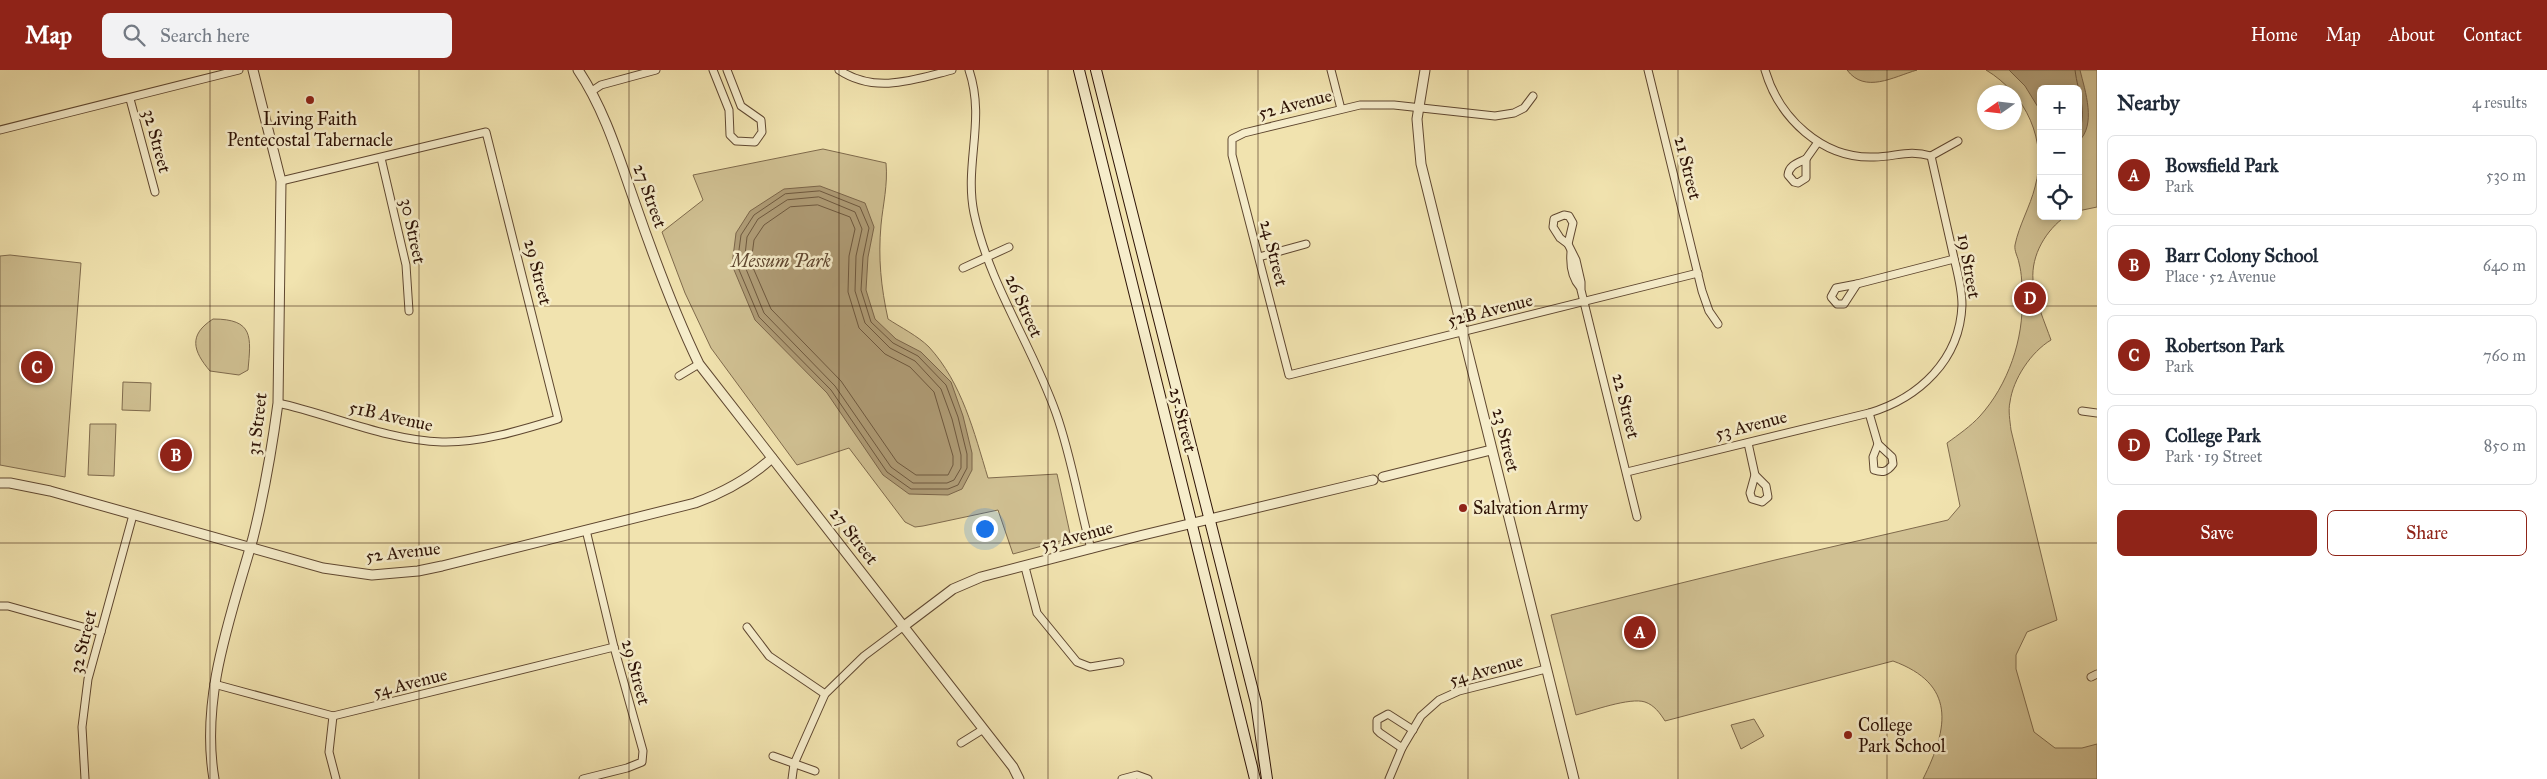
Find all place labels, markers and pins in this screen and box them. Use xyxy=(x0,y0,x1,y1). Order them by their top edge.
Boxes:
marker: Living Faith Pentecostal Tabernacle xyxy=(304,94,316,106)
place label: Living Faith Pentecostal Tabernacle xyxy=(227,108,393,151)
pin: D xyxy=(2014,279,2046,317)
pin: C xyxy=(21,348,53,386)
pin: B xyxy=(160,436,192,474)
place label: Salvation Army xyxy=(1473,497,1589,519)
marker: Salvation Army xyxy=(1457,502,1469,514)
pin: A xyxy=(1624,613,1656,651)
place label: College Park School xyxy=(1858,714,1946,757)
marker: College Park School xyxy=(1842,729,1854,741)

